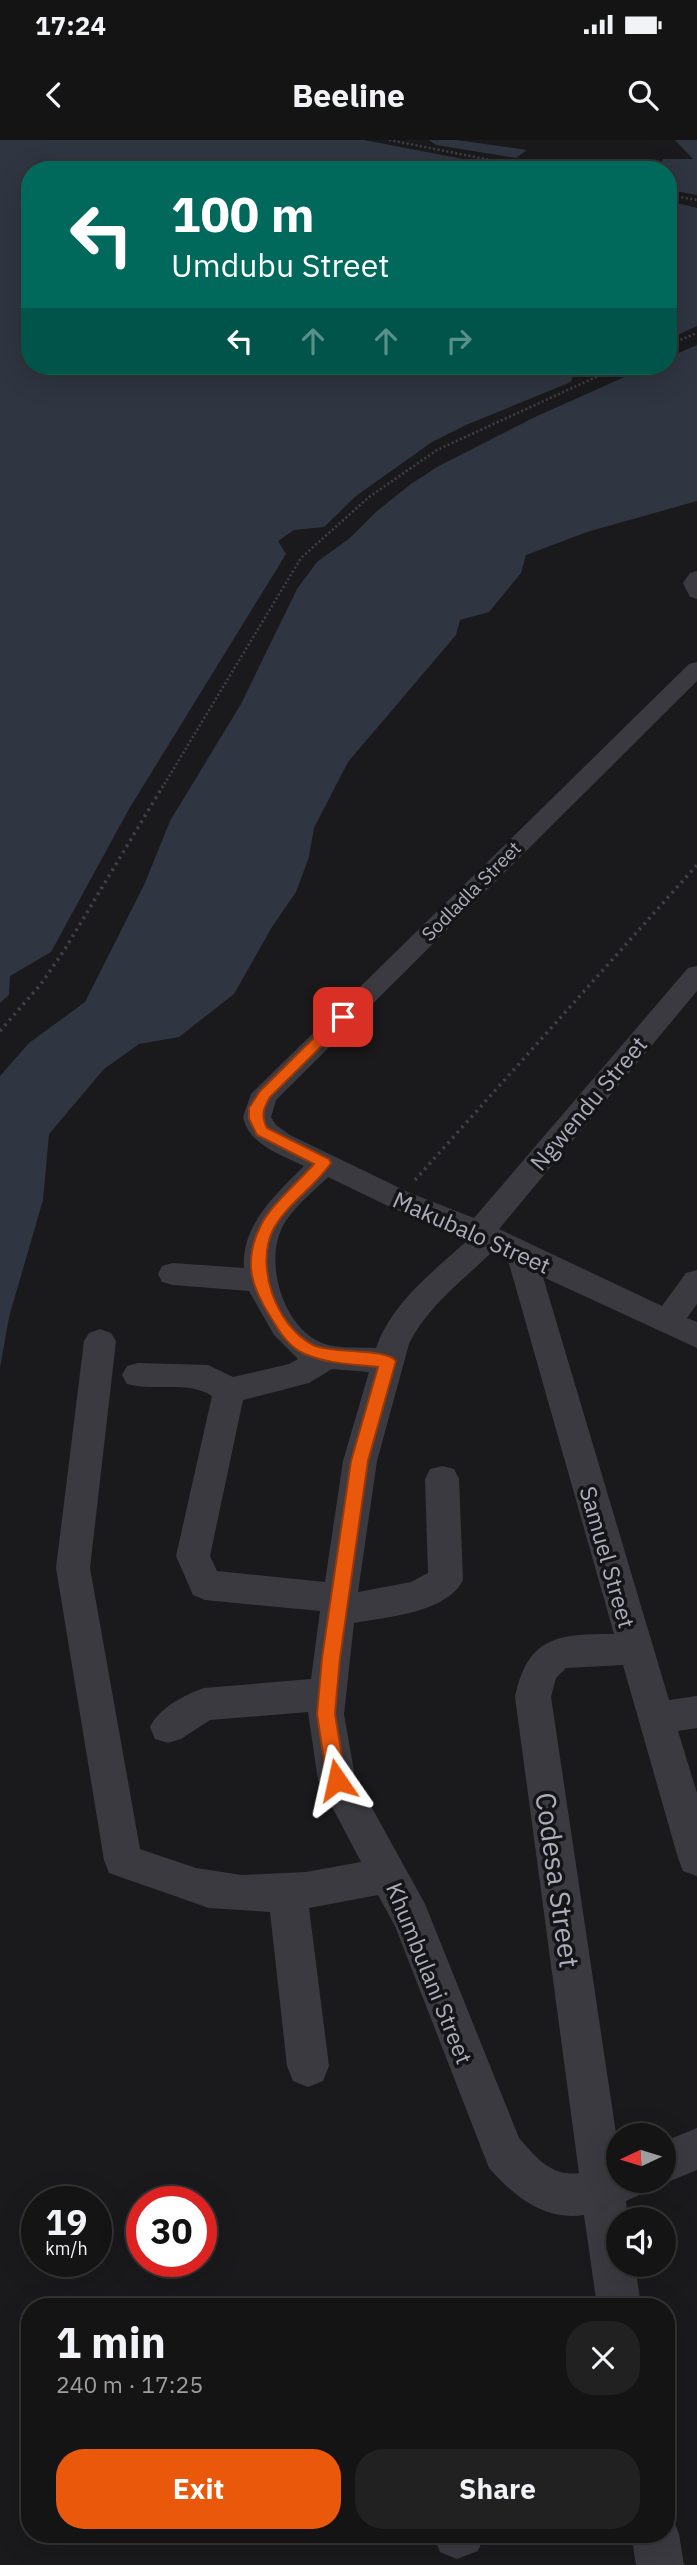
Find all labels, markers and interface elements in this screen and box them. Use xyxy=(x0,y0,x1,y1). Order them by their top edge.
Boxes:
text: 17:24 xyxy=(35,8,106,42)
text: Beeline xyxy=(292,74,405,116)
icon: back xyxy=(35,76,73,114)
icon: search xyxy=(624,76,662,114)
text: 100 m xyxy=(171,182,315,245)
icon: left xyxy=(56,189,147,280)
text: Umdubu Street xyxy=(171,244,389,286)
icon: left xyxy=(221,322,259,360)
icon: ahead xyxy=(294,322,332,360)
icon: ahead xyxy=(367,322,405,360)
icon: right xyxy=(440,322,478,360)
street label: Sodladla Street xyxy=(416,836,526,946)
pin xyxy=(313,987,373,1047)
icon: arrive xyxy=(324,998,362,1036)
street label: Ngwendu Street xyxy=(523,1030,653,1176)
street label: Makubalo Street xyxy=(389,1184,555,1280)
street label: Samuel Street xyxy=(573,1483,643,1631)
position arrow xyxy=(300,1743,374,1817)
street label: Codesa Street xyxy=(527,1790,589,1970)
street label: Khumbulani Street xyxy=(380,1878,480,2068)
north arrow xyxy=(606,2123,676,2193)
map controls xyxy=(606,2123,676,2277)
speed limit sign: 30 xyxy=(126,2186,217,2277)
text: 19 xyxy=(45,2199,88,2245)
button: sound xyxy=(606,2207,676,2277)
text: km/h xyxy=(45,2237,88,2260)
text: 1 min xyxy=(56,2315,166,2370)
button: close xyxy=(566,2321,640,2395)
text: 240 m · 17:25 xyxy=(56,2369,203,2399)
button: Exit xyxy=(56,2449,341,2529)
button: Share xyxy=(355,2449,640,2529)

